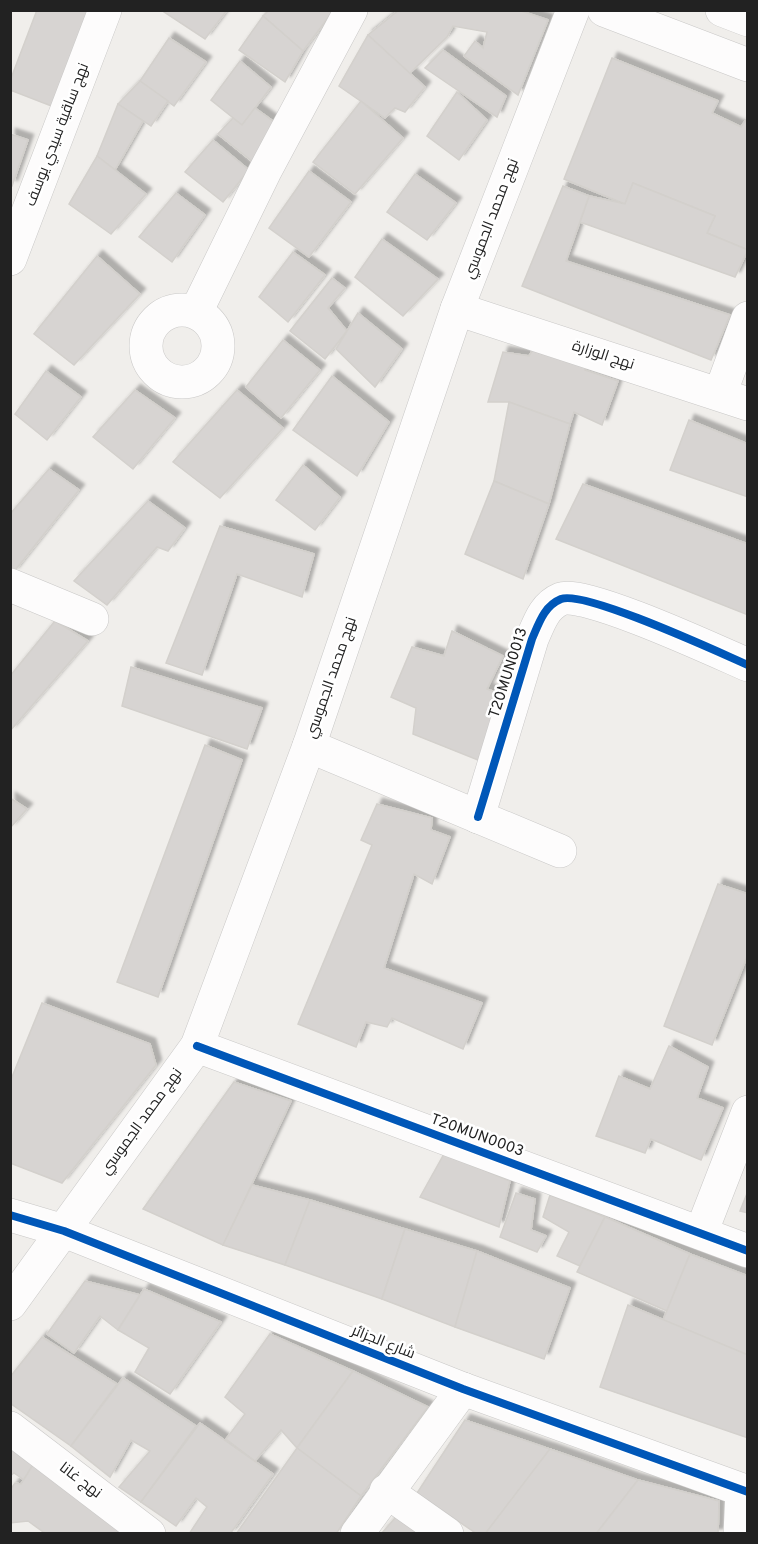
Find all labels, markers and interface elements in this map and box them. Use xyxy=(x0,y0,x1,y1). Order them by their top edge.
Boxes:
street label: نهج ساقية سيدي يوسف xyxy=(22,61,95,210)
street label: نهج محمد الجموسي xyxy=(460,156,525,282)
street label: نهج الوزارة xyxy=(569,337,637,375)
street label: نهج محمد الجموسي xyxy=(302,615,363,742)
street label: T20MUN0013 xyxy=(485,625,533,721)
street label: نهج محمد الجموسي xyxy=(97,1065,188,1180)
street label: T20MUN0003 xyxy=(428,1110,526,1162)
street label: شارع الجزائر xyxy=(348,1321,418,1364)
street label: نهج غانا xyxy=(55,1459,105,1503)

